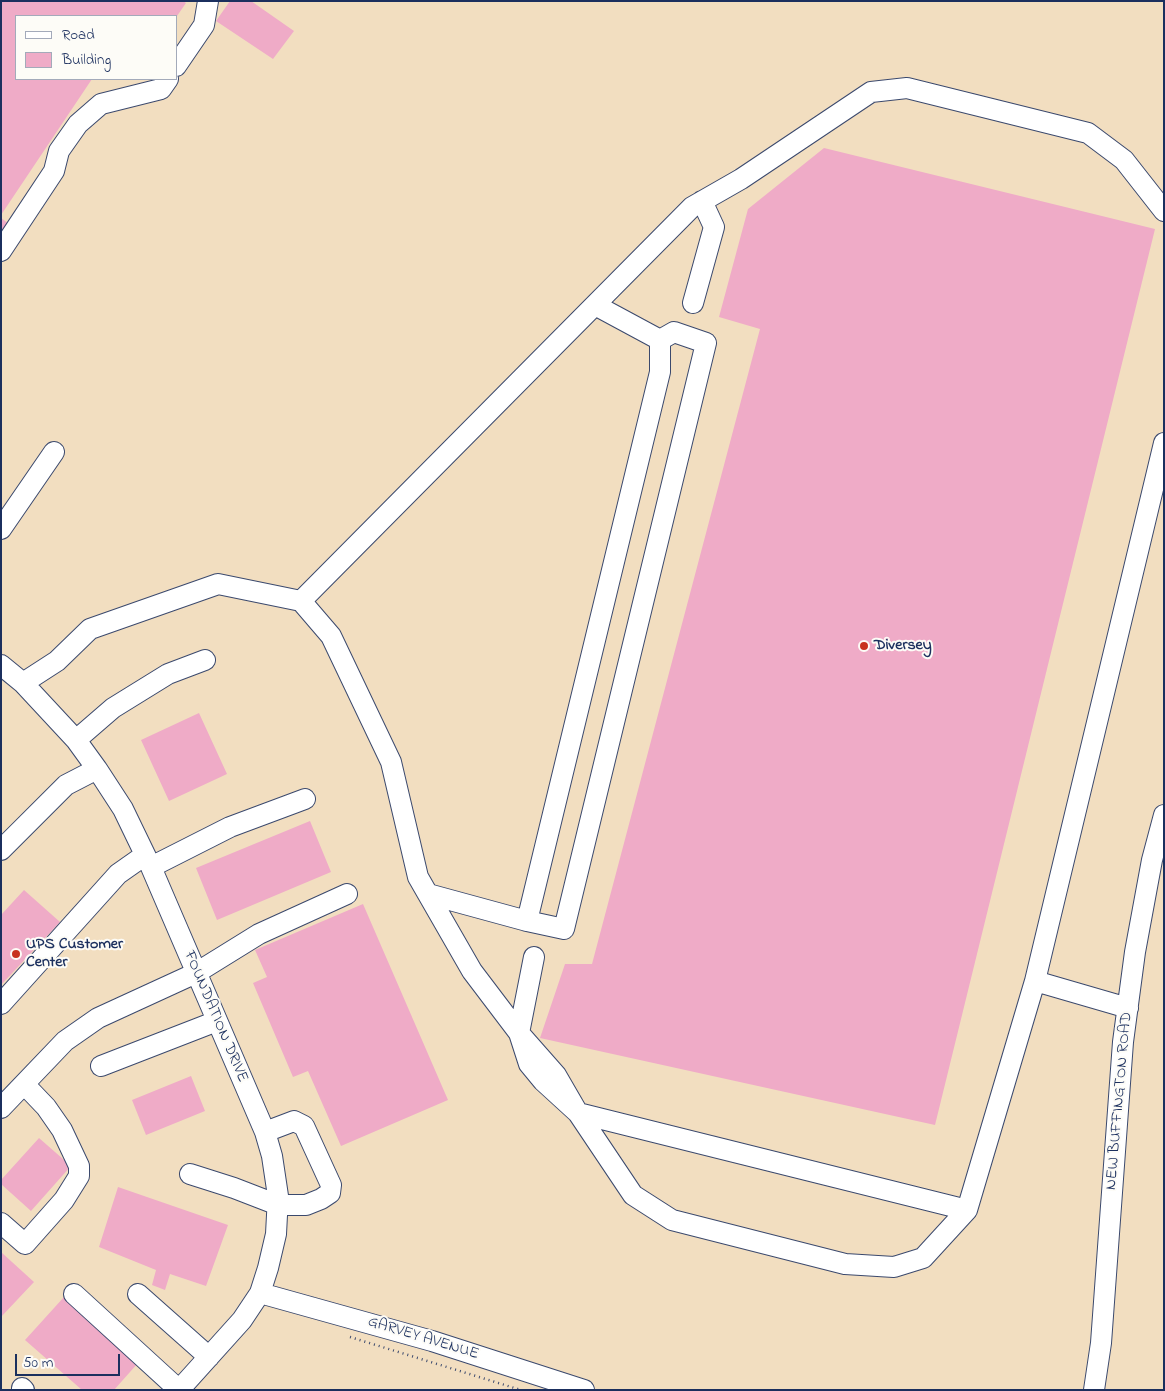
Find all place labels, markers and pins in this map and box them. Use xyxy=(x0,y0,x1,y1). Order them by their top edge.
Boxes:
place label: Diversey xyxy=(874,636,932,656)
marker: Diversey xyxy=(858,640,870,652)
place label: UPS Customer Center xyxy=(26,935,123,973)
marker: UPS Customer Center xyxy=(10,948,22,960)

